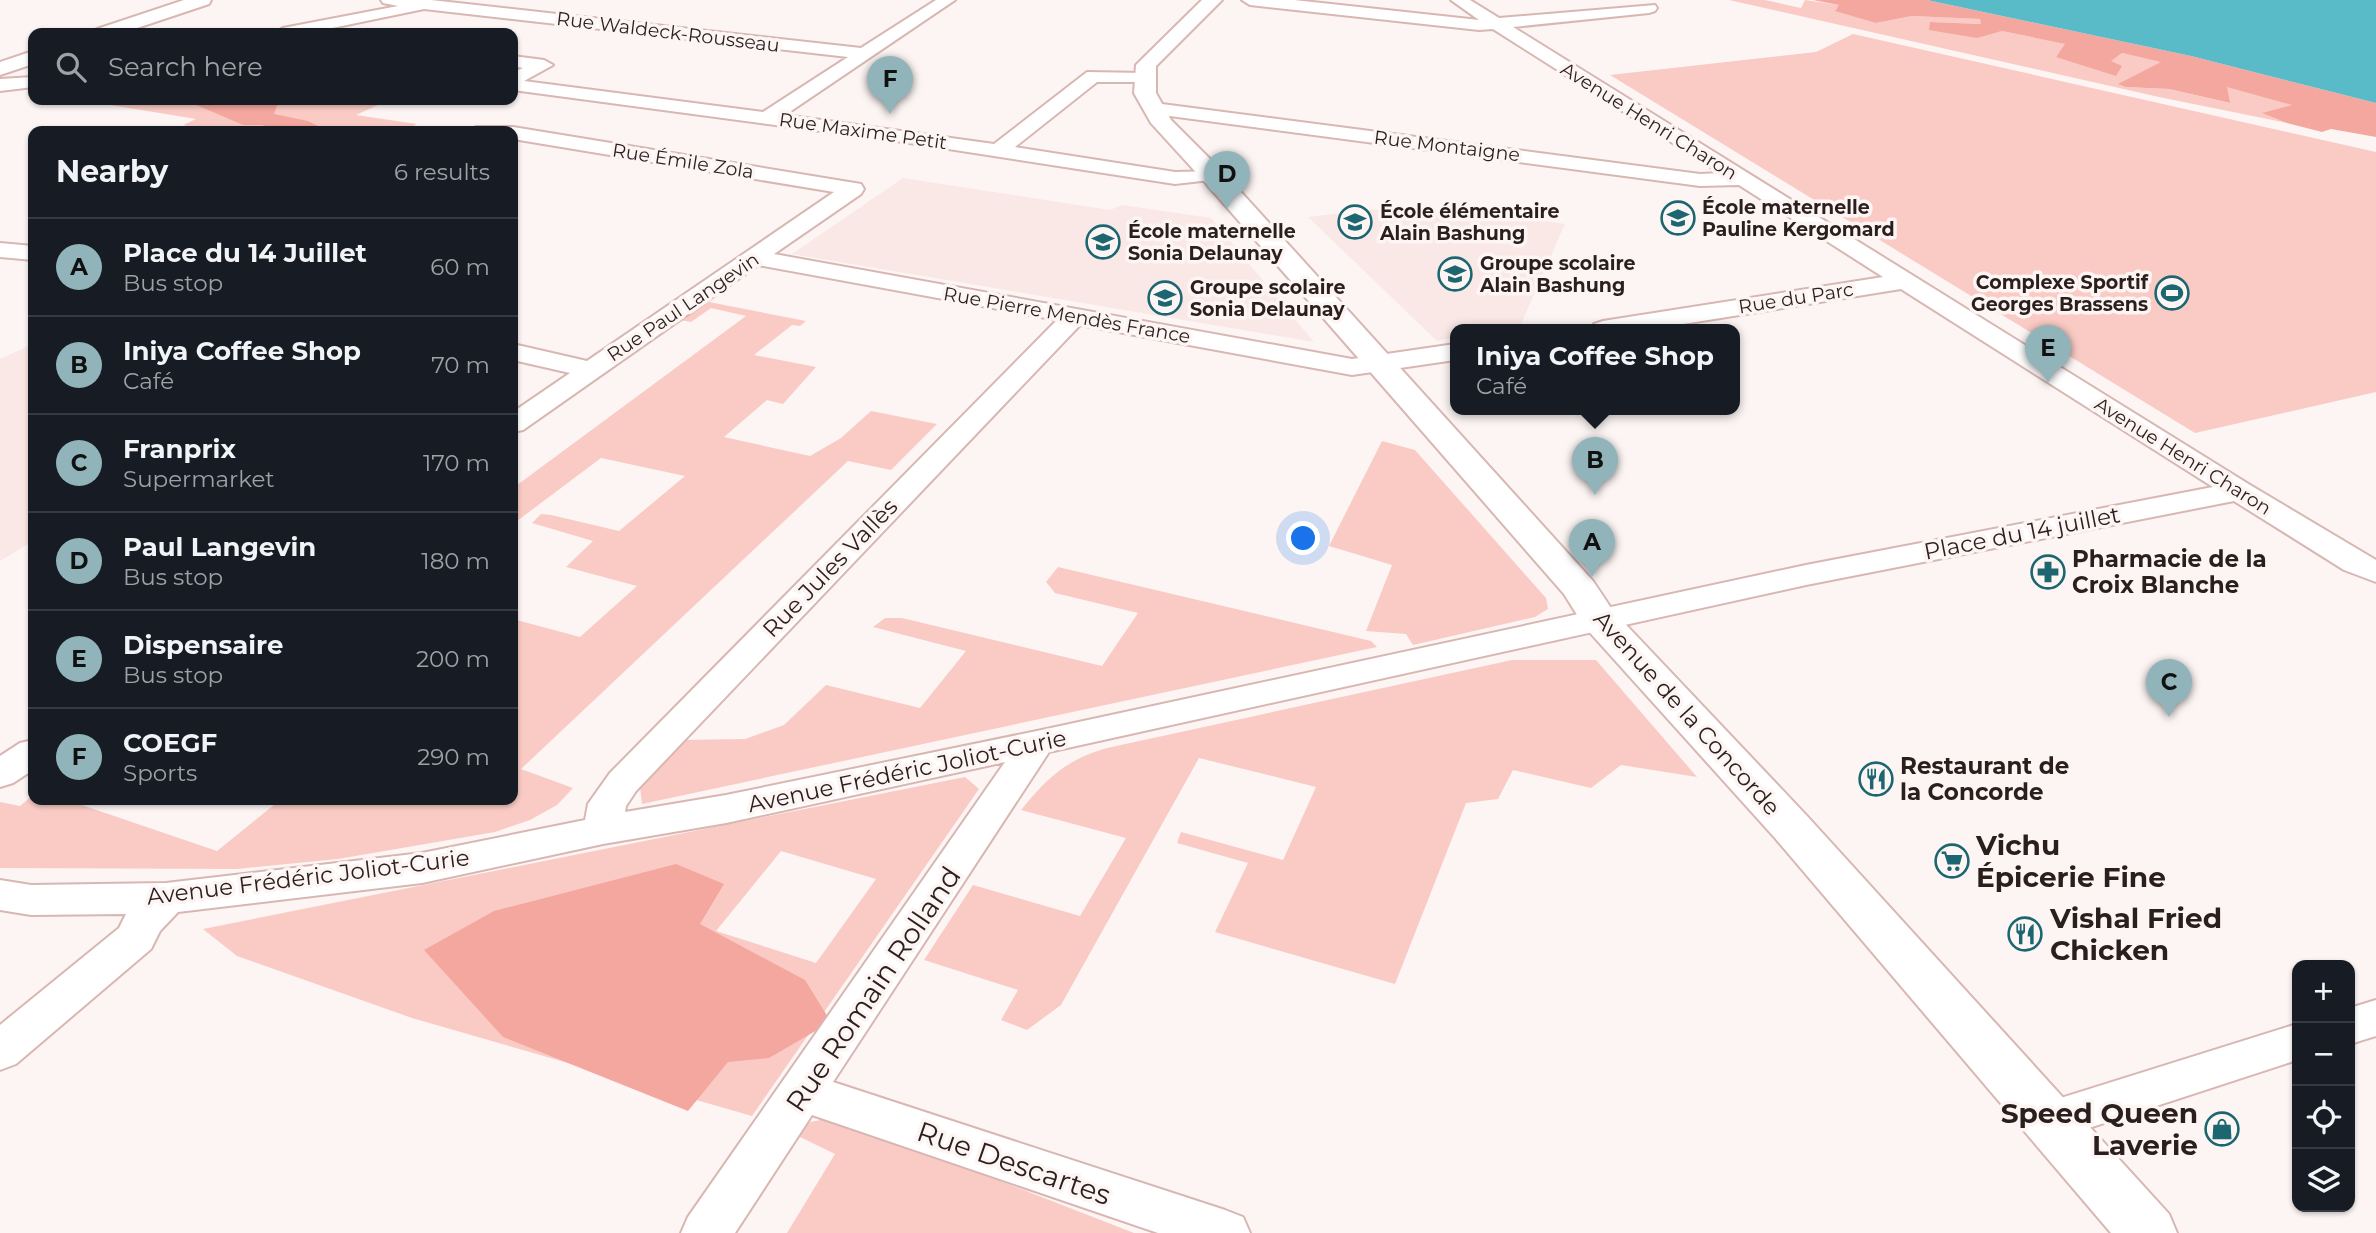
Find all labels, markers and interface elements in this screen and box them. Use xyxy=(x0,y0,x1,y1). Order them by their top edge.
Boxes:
street label: Rue Waldeck-Rousseau xyxy=(555,7,781,57)
search box xyxy=(28,28,518,105)
icon: search xyxy=(52,48,90,86)
text: Search here xyxy=(108,51,263,83)
pin: F xyxy=(867,56,913,114)
street label: Avenue Henri Charon xyxy=(1557,57,1741,185)
street label: Rue Maxime Petit xyxy=(778,108,949,154)
street label: Rue Montaigne xyxy=(1373,126,1521,166)
street label: Rue Émile Zola xyxy=(611,138,755,184)
pin: D xyxy=(1204,151,1250,209)
text: Nearby xyxy=(56,153,168,190)
text: 6 results xyxy=(394,158,490,186)
place label: École maternelle Pauline Kergomard xyxy=(1702,196,1895,241)
school or university icon: École maternelle Pauline Kergomard xyxy=(1659,199,1697,237)
place label: École élémentaire Alain Bashung xyxy=(1379,200,1560,245)
school or university icon: École élémentaire Alain Bashung xyxy=(1336,203,1374,241)
place label: École maternelle Sonia Delaunay xyxy=(1128,220,1296,265)
school or university icon: École maternelle Sonia Delaunay xyxy=(1084,223,1122,261)
text: Place du 14 Juillet xyxy=(123,237,367,269)
street label: Rue Paul Langevin xyxy=(603,248,763,366)
place label: Groupe scolaire Alain Bashung xyxy=(1479,252,1635,297)
text: A xyxy=(70,253,88,281)
text: 60 m xyxy=(430,253,490,281)
school or university icon: Groupe scolaire Alain Bashung xyxy=(1436,255,1474,293)
text: Bus stop xyxy=(123,269,223,297)
place label: Complexe Sportif Georges Brassens xyxy=(1971,271,2149,316)
sports icon: Complexe Sportif Georges Brassens xyxy=(2153,274,2191,312)
place label: Groupe scolaire Sonia Delaunay xyxy=(1190,276,1345,321)
street label: Rue du Parc xyxy=(1737,278,1855,318)
school or university icon: Groupe scolaire Sonia Delaunay xyxy=(1146,279,1184,317)
street label: Rue Pierre Mendès France xyxy=(942,282,1192,348)
popup xyxy=(1450,324,1740,415)
pin: E xyxy=(2025,325,2071,383)
text: Iniya Coffee Shop xyxy=(123,335,361,367)
text: Iniya Coffee Shop xyxy=(1476,340,1714,372)
text: B xyxy=(70,351,88,379)
text: 70 m xyxy=(431,351,490,379)
text: Café xyxy=(123,367,174,395)
text: Café xyxy=(1476,372,1527,400)
street label: Avenue Henri Charon xyxy=(2091,392,2275,520)
text: Franprix xyxy=(123,433,236,465)
pin: B xyxy=(1572,437,1618,495)
text: C xyxy=(71,449,87,477)
text: 170 m xyxy=(423,449,490,477)
text: Supermarket xyxy=(123,465,275,493)
street label: Rue Jules Vallès xyxy=(757,493,903,643)
street label: Place du 14 juillet xyxy=(1922,500,2122,566)
pin: A xyxy=(1569,519,1615,577)
your location xyxy=(1286,521,1320,555)
text: Paul Langevin xyxy=(123,531,316,563)
place label: Pharmacie de la Croix Blanche xyxy=(2072,545,2267,599)
text: D xyxy=(70,547,89,575)
text: 180 m xyxy=(421,547,490,575)
pharmacy icon: Pharmacie de la Croix Blanche xyxy=(2029,553,2067,591)
text: Bus stop xyxy=(123,563,223,591)
street label: Avenue de la Concorde xyxy=(1588,605,1786,821)
text: Dispensaire xyxy=(123,629,283,661)
text: E xyxy=(71,645,87,673)
text: 200 m xyxy=(416,645,490,673)
pin: C xyxy=(2146,659,2192,717)
text: Bus stop xyxy=(123,661,223,689)
street label: Avenue Frédéric Joliot-Curie xyxy=(745,724,1069,818)
text: COEGF xyxy=(123,727,217,759)
text: F xyxy=(72,743,86,771)
text: 290 m xyxy=(417,743,490,771)
place label: Restaurant de la Concorde xyxy=(1900,752,2069,806)
text: Sports xyxy=(123,759,197,787)
restaurant icon: Restaurant de la Concorde xyxy=(1857,760,1895,798)
place label: Vichu Épicerie Fine xyxy=(1975,828,2166,894)
supermarket icon: Vichu Épicerie Fine xyxy=(1933,842,1971,880)
street label: Avenue Frédéric Joliot-Curie xyxy=(145,843,471,911)
street label: Rue Romain Rolland xyxy=(778,860,968,1118)
place label: Vishal Fried Chicken xyxy=(2049,901,2222,967)
restaurant icon: Vishal Fried Chicken xyxy=(2006,915,2044,953)
map controls xyxy=(2292,960,2355,1212)
button: + xyxy=(2292,960,2355,1023)
button: − xyxy=(2292,1023,2355,1086)
button: locate xyxy=(2292,1086,2355,1149)
place label: Speed Queen Laverie xyxy=(2001,1096,2198,1162)
shop icon: Speed Queen Laverie xyxy=(2203,1110,2241,1148)
street label: Rue Descartes xyxy=(913,1114,1115,1212)
button: layers xyxy=(2292,1149,2355,1212)

